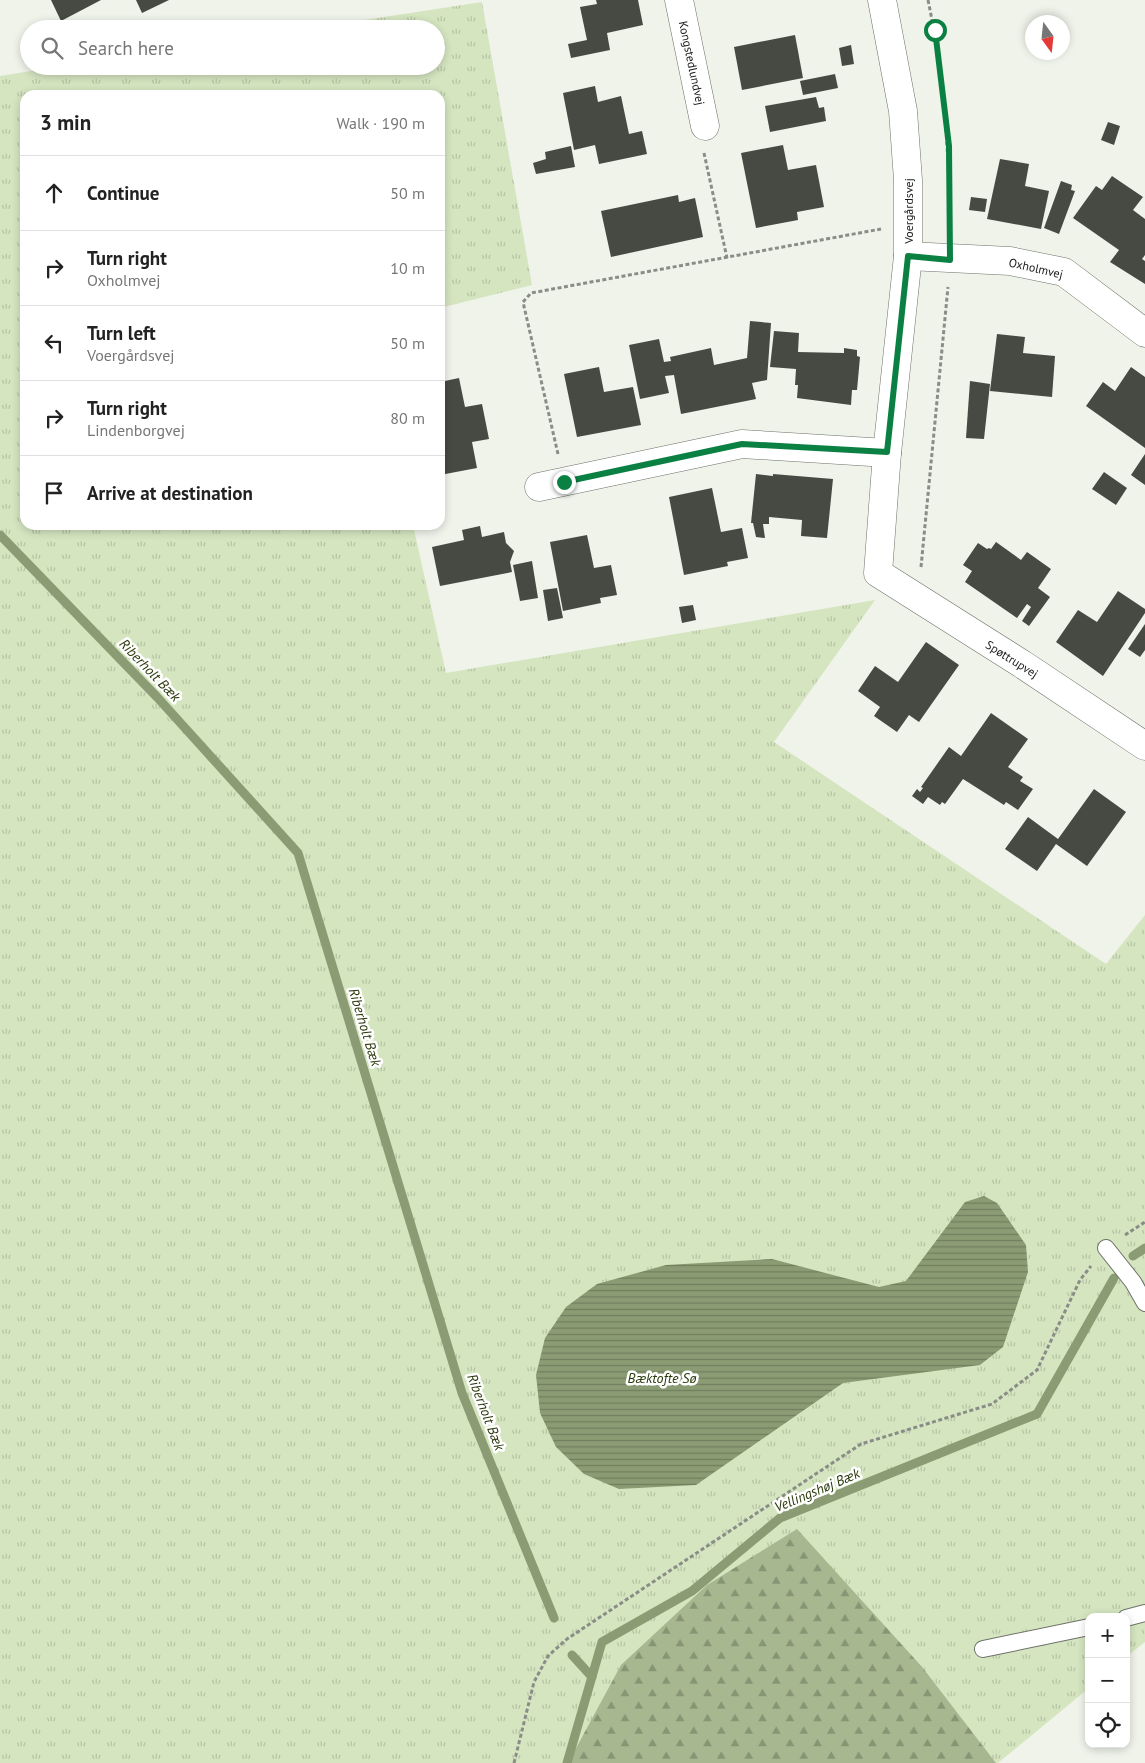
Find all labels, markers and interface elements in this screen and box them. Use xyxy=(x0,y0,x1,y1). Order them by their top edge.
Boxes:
north arrow xyxy=(1025,15,1070,60)
route start xyxy=(924,19,947,42)
search box xyxy=(20,20,445,75)
street label: Kongstedlundvej xyxy=(676,20,708,106)
icon: search xyxy=(38,34,66,62)
text: Search here xyxy=(78,36,174,60)
text: 3 min xyxy=(40,109,91,136)
text: Walk · 190 m xyxy=(336,113,425,133)
street label: Voergårdsvej xyxy=(901,178,916,245)
icon: ahead xyxy=(40,179,68,207)
text: Continue xyxy=(87,181,159,205)
text: 50 m xyxy=(390,183,425,203)
text: Turn right xyxy=(87,246,167,270)
icon: right xyxy=(40,254,68,282)
street label: Oxholmvej xyxy=(1007,254,1065,282)
text: 10 m xyxy=(390,258,425,278)
text: Oxholmvej xyxy=(87,270,161,290)
text: Turn left xyxy=(87,321,156,345)
icon: left xyxy=(40,329,68,357)
text: 50 m xyxy=(390,333,425,353)
text: Voergårdsvej xyxy=(87,345,175,365)
text: Turn right xyxy=(87,396,167,420)
icon: right xyxy=(40,404,68,432)
text: 80 m xyxy=(390,408,425,428)
text: Lindenborgvej xyxy=(87,420,185,440)
route end xyxy=(553,471,576,494)
icon: arrive xyxy=(40,479,68,507)
text: Arrive at destination xyxy=(87,481,253,505)
water label: Riberholt Bæk xyxy=(116,635,185,706)
street label: Spøttrupvej xyxy=(983,637,1041,681)
water label: Riberholt Bæk xyxy=(345,986,386,1069)
water label: Bæktofte Sø xyxy=(628,1369,696,1387)
water label: Riberholt Bæk xyxy=(463,1371,509,1454)
water label: Vellingshøj Bæk xyxy=(772,1464,863,1516)
map controls xyxy=(1085,1613,1130,1748)
button: + xyxy=(1085,1613,1130,1658)
button: − xyxy=(1085,1658,1130,1703)
button: locate xyxy=(1085,1703,1130,1748)

